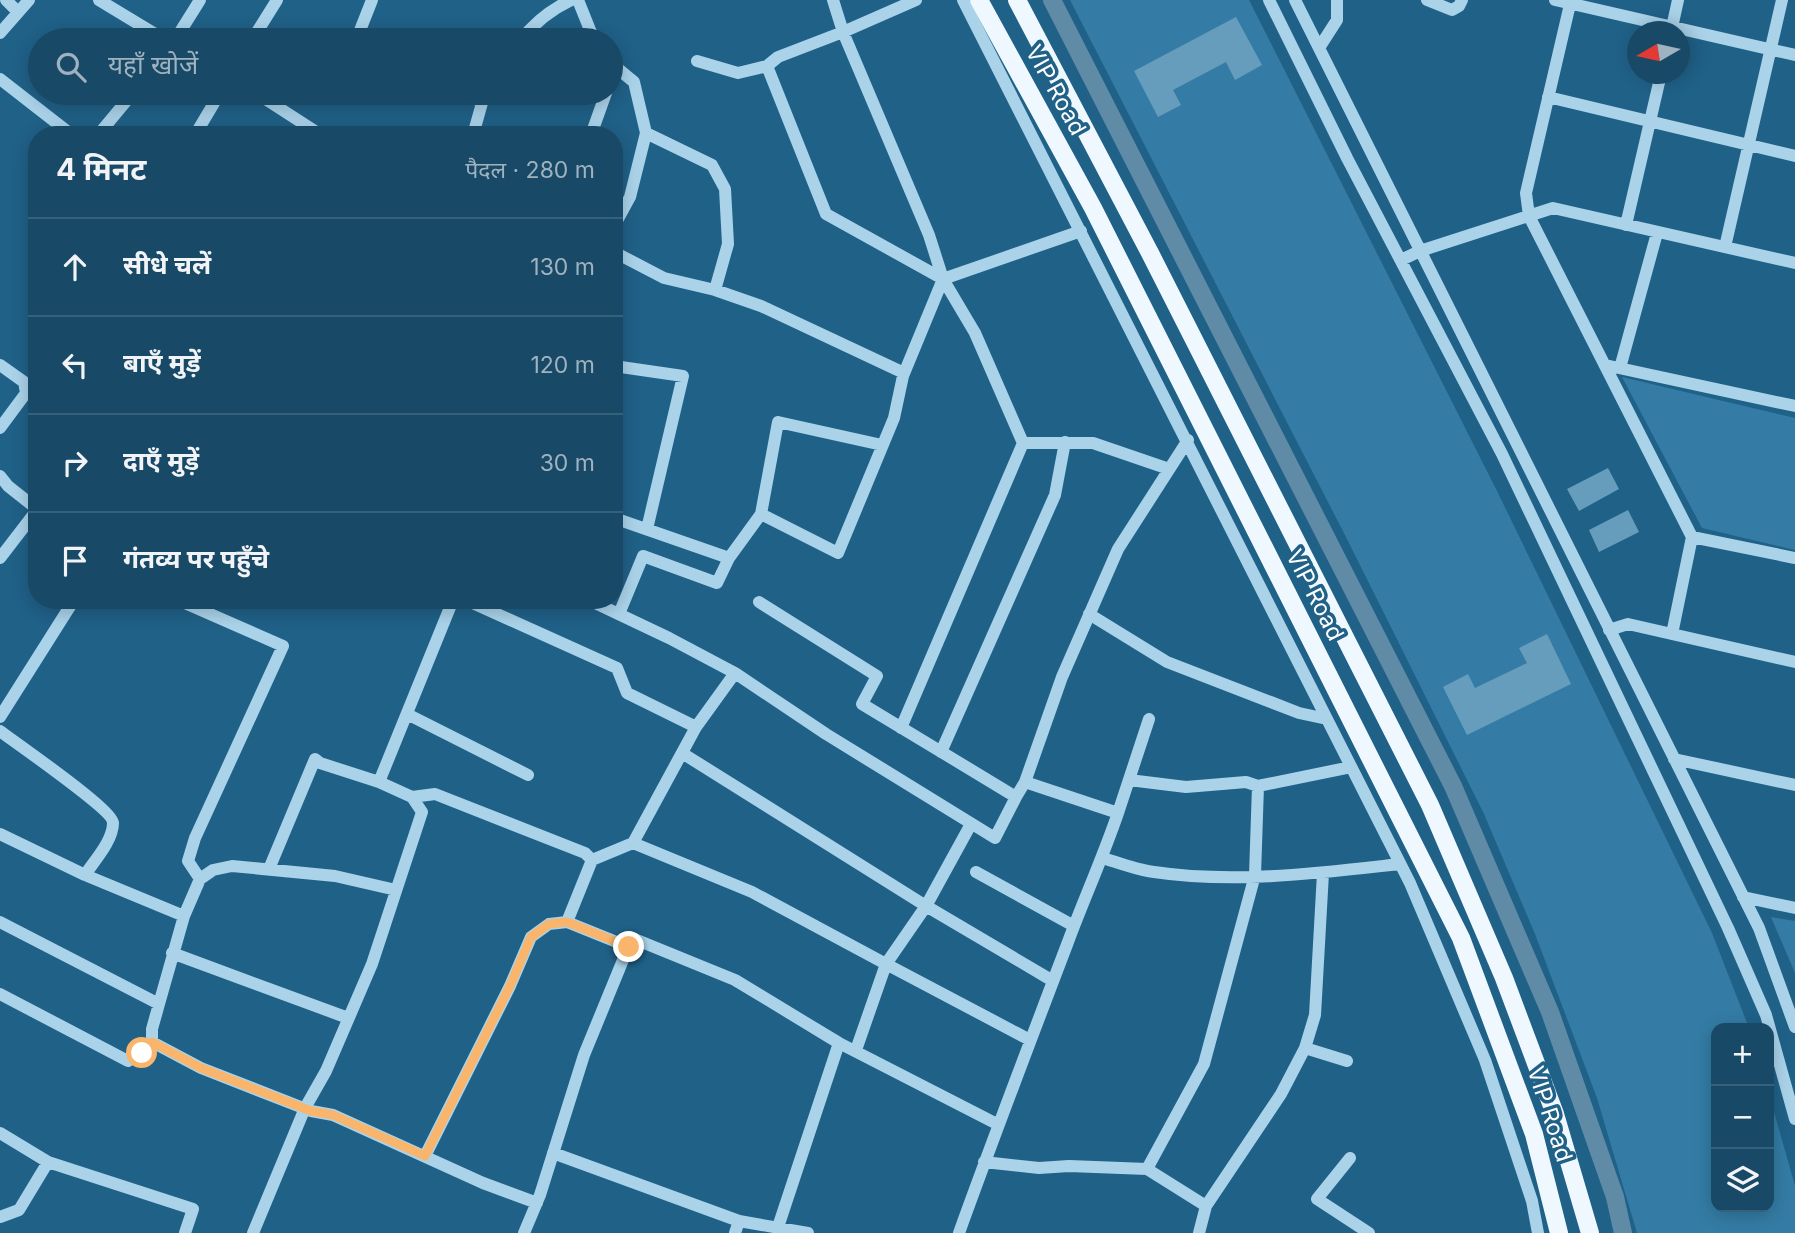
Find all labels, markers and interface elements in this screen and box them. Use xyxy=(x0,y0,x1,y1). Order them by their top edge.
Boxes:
north arrow xyxy=(1627,21,1690,84)
search box xyxy=(28,28,623,105)
street label: VIP Road xyxy=(1020,40,1092,140)
icon: search xyxy=(52,48,90,86)
text: यहाँ खोजें xyxy=(108,49,198,80)
text: 4 मिनट xyxy=(56,151,146,187)
text: पैदल · 280 m xyxy=(465,156,595,184)
icon: ahead xyxy=(56,248,94,286)
text: सीधे चलें xyxy=(123,249,211,280)
text: 130 m xyxy=(530,253,595,281)
icon: left xyxy=(56,346,94,384)
text: बाएँ मुड़ें xyxy=(123,347,200,378)
text: 120 m xyxy=(530,351,595,379)
icon: right xyxy=(56,444,94,482)
text: दाएँ मुड़ें xyxy=(123,445,199,476)
text: 30 m xyxy=(540,449,595,477)
icon: arrive xyxy=(56,542,94,580)
text: गंतव्य पर पहुँचे xyxy=(123,543,269,574)
street label: VIP Road xyxy=(1280,545,1350,645)
route end xyxy=(613,931,644,962)
map controls xyxy=(1711,1023,1774,1212)
button: + xyxy=(1711,1023,1774,1086)
route start xyxy=(126,1037,157,1068)
street label: VIP Road xyxy=(1521,1063,1579,1165)
button: − xyxy=(1711,1086,1774,1149)
button: layers xyxy=(1711,1149,1774,1212)

